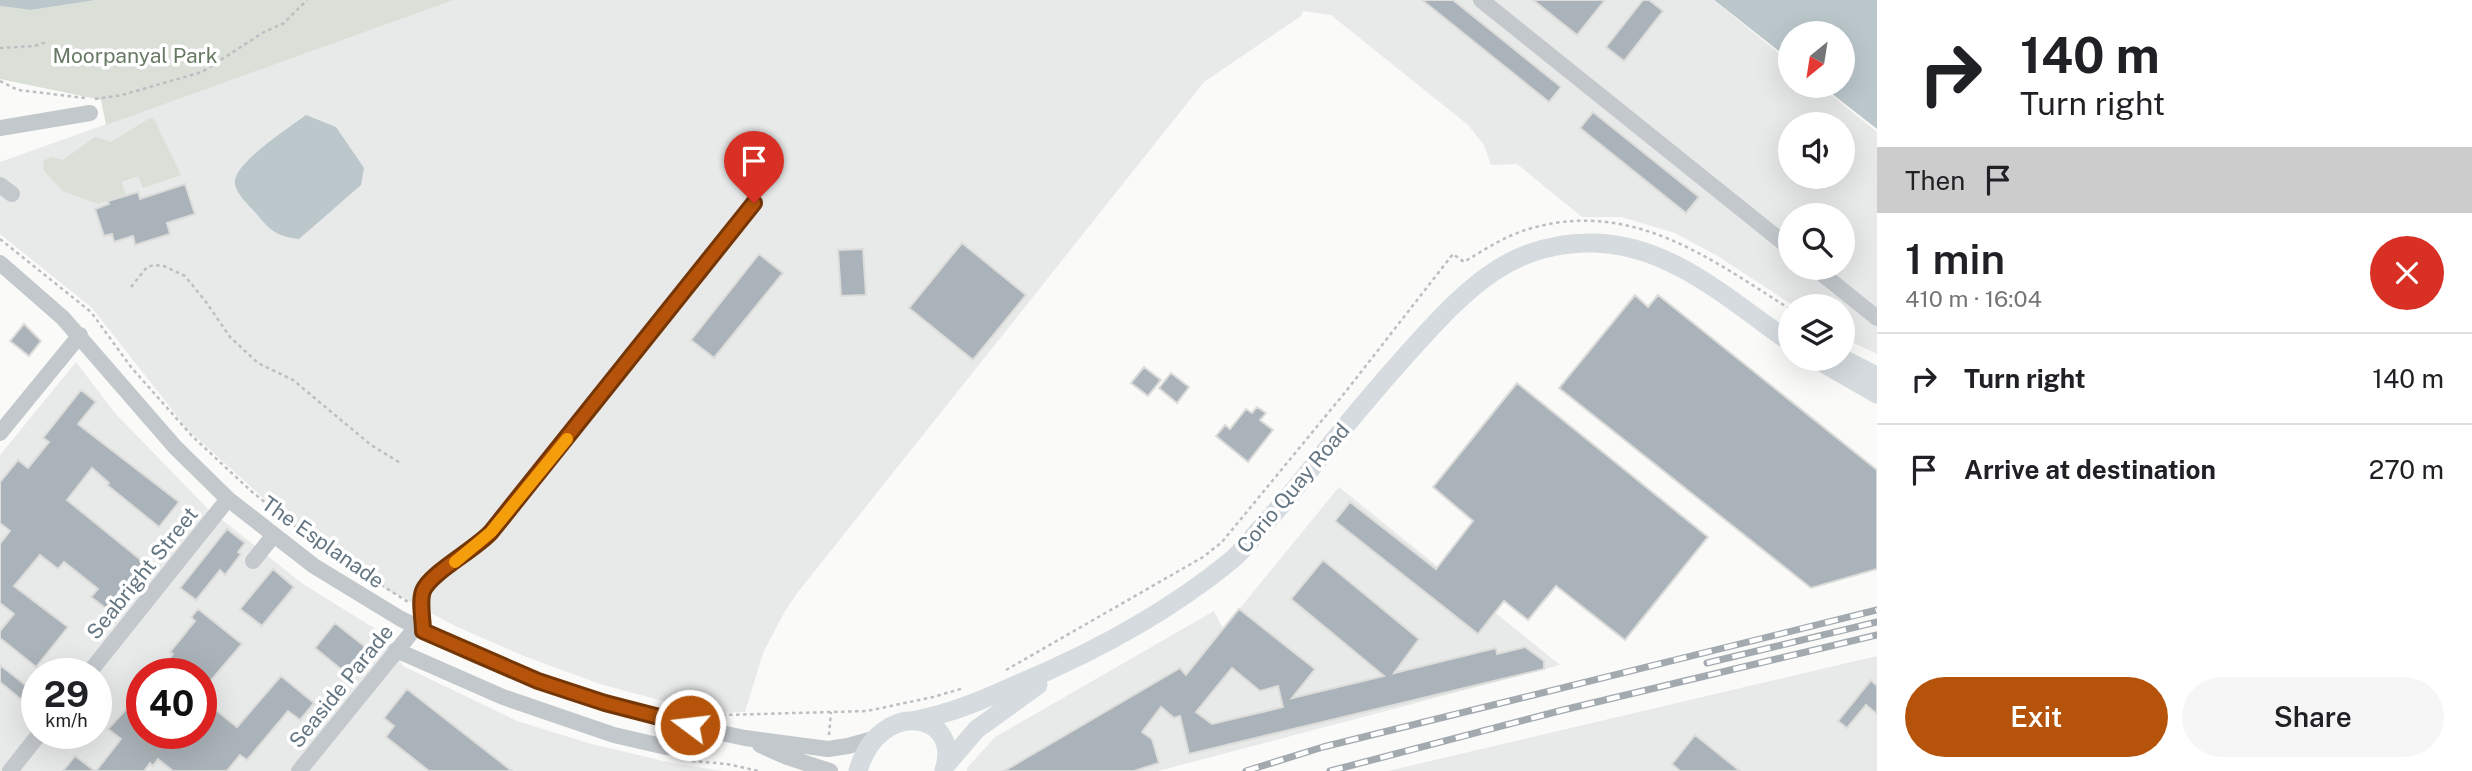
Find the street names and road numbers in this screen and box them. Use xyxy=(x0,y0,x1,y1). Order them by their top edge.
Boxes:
street label: Corio Quay Road xyxy=(1231,418,1355,558)
street label: The Esplanade xyxy=(257,491,389,593)
street label: Seabright Street xyxy=(81,502,203,644)
street label: Seaside Parade xyxy=(284,619,398,753)

